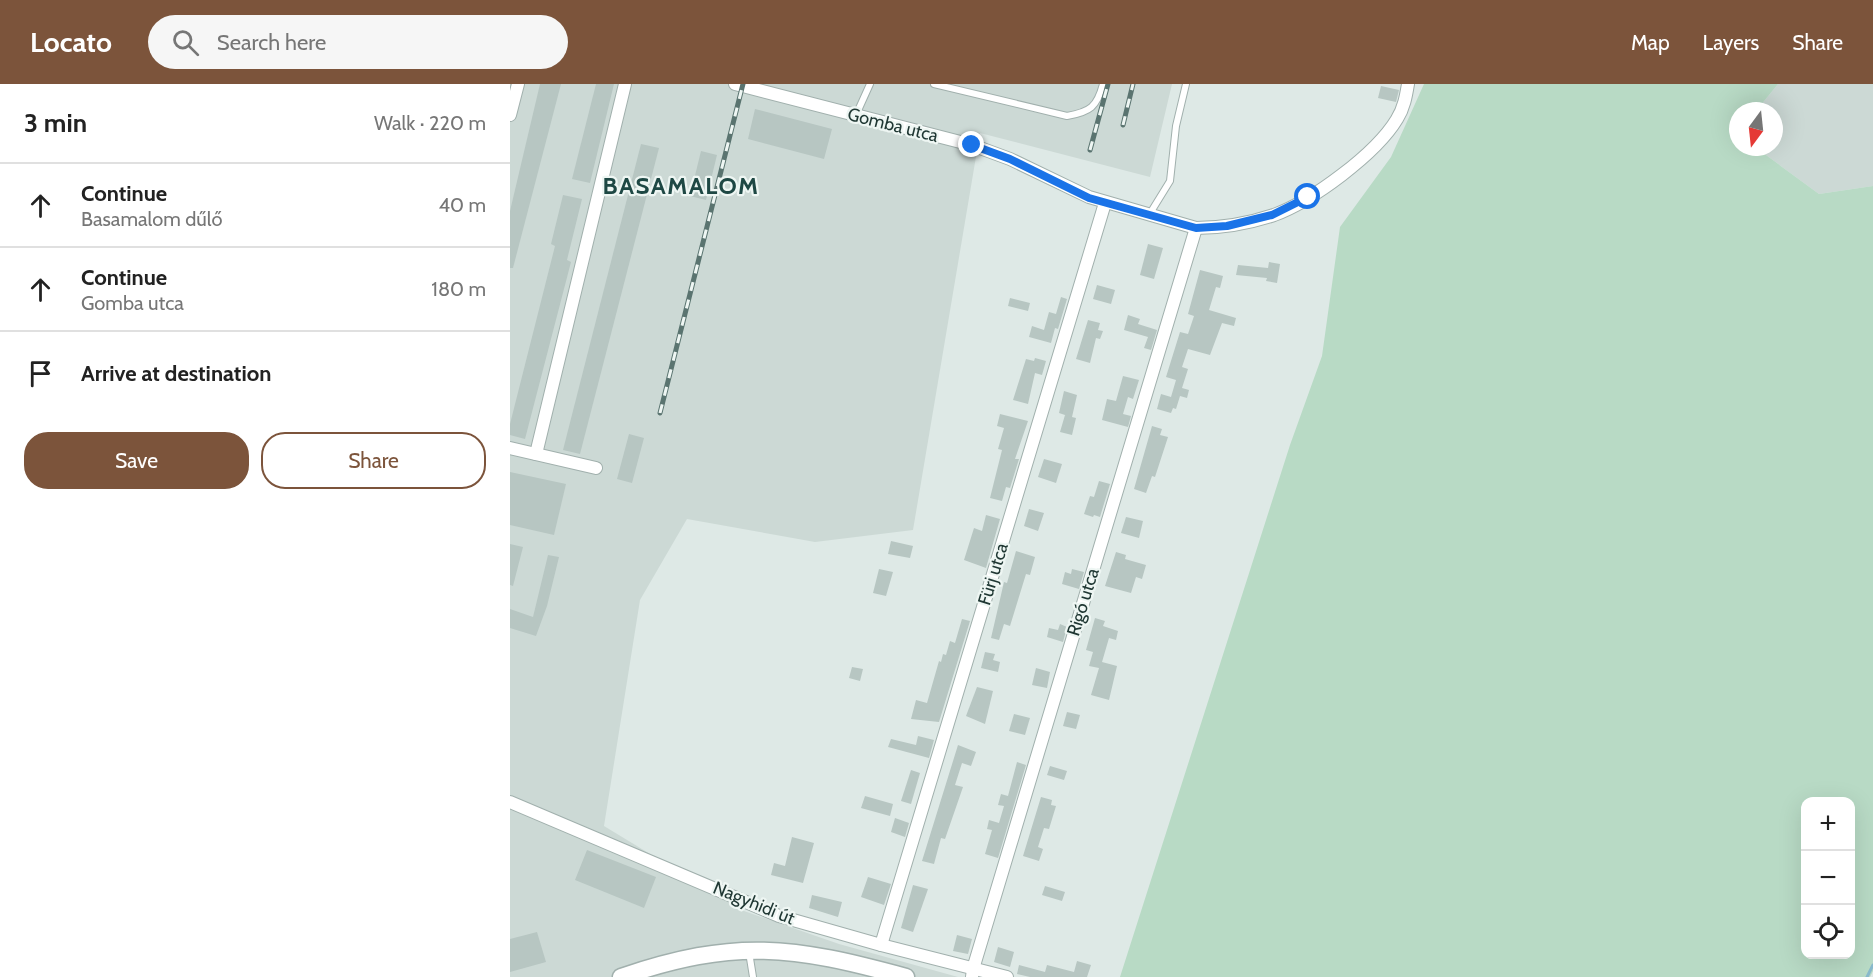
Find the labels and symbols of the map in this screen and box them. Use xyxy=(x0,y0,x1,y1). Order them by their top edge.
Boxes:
north arrow xyxy=(1729,102,1783,156)
street label: Gomba utca xyxy=(845,103,941,147)
route end xyxy=(958,131,984,157)
district label: BASAMALOM xyxy=(602,171,760,200)
route start xyxy=(1294,183,1320,209)
street label: Fürj utca xyxy=(973,540,1013,608)
street label: Rigó utca xyxy=(1062,565,1104,639)
street label: Nagyhidi út xyxy=(710,877,798,929)

